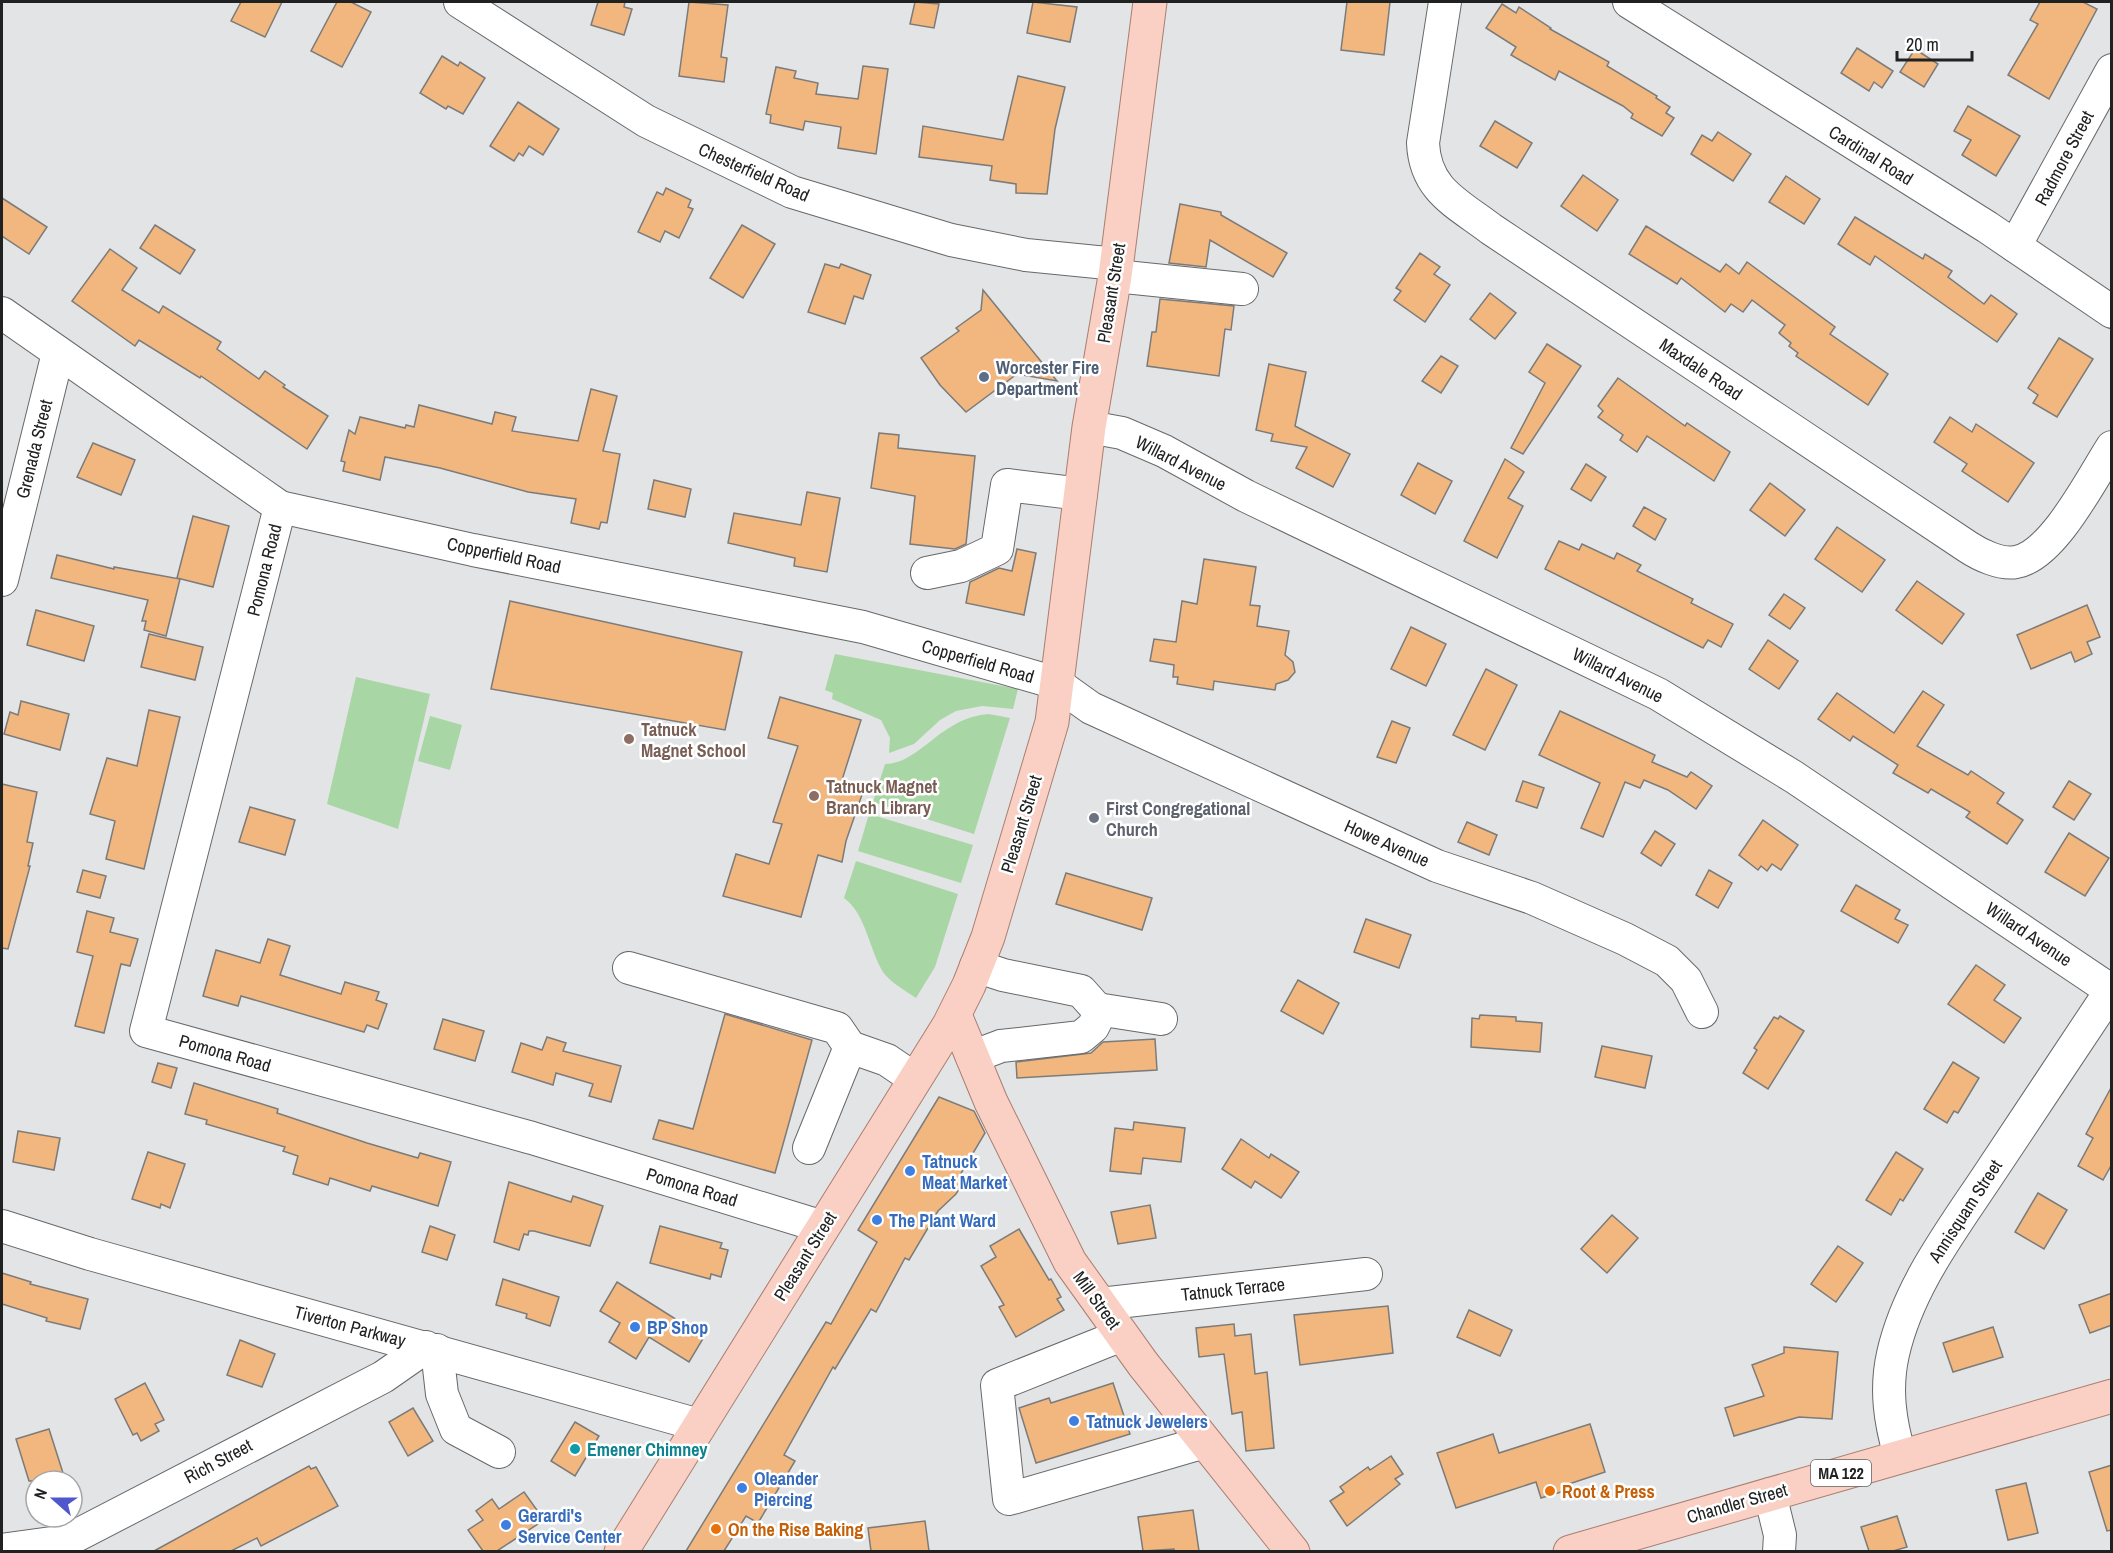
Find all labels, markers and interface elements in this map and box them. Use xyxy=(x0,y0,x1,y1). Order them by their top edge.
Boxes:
scale bar xyxy=(1897,24,1972,62)
text: 20 m xyxy=(1906,32,1939,57)
street label: Radmore Street xyxy=(2029,106,2099,210)
street label: Cardinal Road xyxy=(1824,119,1918,191)
street label: Chesterfield Road xyxy=(695,136,813,208)
street label: Pleasant Street xyxy=(1091,241,1131,345)
street label: Maxdale Road xyxy=(1655,332,1747,406)
place label: Worcester Fire Department xyxy=(996,355,1099,401)
marker: Worcester Fire Department xyxy=(977,370,991,384)
street label: Grenada Street xyxy=(10,397,58,501)
street label: Willard Avenue xyxy=(1131,429,1231,497)
street label: Pomona Road xyxy=(240,521,288,619)
street label: Copperfield Road xyxy=(445,531,563,579)
street label: Copperfield Road xyxy=(919,633,1037,689)
street label: Willard Avenue xyxy=(1568,641,1668,709)
place label: Tatnuck Magnet School xyxy=(641,717,746,763)
marker: Tatnuck Magnet School xyxy=(622,732,636,746)
street label: Pleasant Street xyxy=(994,772,1048,876)
place label: Tatnuck Magnet Branch Library xyxy=(826,774,937,820)
marker: Tatnuck Magnet Branch Library xyxy=(807,789,821,803)
place label: First Congregational Church xyxy=(1106,796,1250,842)
marker: First Congregational Church xyxy=(1087,811,1101,825)
street label: Howe Avenue xyxy=(1340,813,1434,873)
street label: Willard Avenue xyxy=(1981,896,2077,972)
street label: Pomona Road xyxy=(176,1028,274,1078)
place label: Tatnuck Meat Market xyxy=(922,1149,1007,1195)
street label: Annisquam Street xyxy=(1922,1155,2008,1268)
street label: Pomona Road xyxy=(643,1161,741,1213)
marker: Tatnuck Meat Market xyxy=(903,1164,917,1178)
street label: Pleasant Street xyxy=(768,1207,842,1305)
place label: The Plant Ward xyxy=(889,1208,996,1233)
marker: The Plant Ward xyxy=(870,1213,884,1227)
street label: Mill Street xyxy=(1067,1266,1127,1334)
street label: Tatnuck Terrace xyxy=(1180,1271,1286,1307)
street label: Tiverton Parkway xyxy=(291,1299,409,1353)
place label: BP Shop xyxy=(647,1315,708,1340)
marker: BP Shop xyxy=(628,1320,642,1334)
place label: Tatnuck Jewelers xyxy=(1086,1409,1208,1434)
marker: Tatnuck Jewelers xyxy=(1067,1414,1081,1428)
street label: Rich Street xyxy=(180,1433,256,1489)
place label: Emener Chimney xyxy=(587,1437,708,1462)
marker: Emener Chimney xyxy=(568,1442,582,1456)
road number: MA 122 xyxy=(1811,1460,1871,1486)
place label: Oleander Piercing xyxy=(754,1466,818,1512)
north arrow xyxy=(24,1469,84,1529)
street label: Chandler Street xyxy=(1684,1477,1790,1529)
place label: Root & Press xyxy=(1562,1479,1655,1504)
marker: Oleander Piercing xyxy=(735,1481,749,1495)
marker: Root & Press xyxy=(1543,1484,1557,1498)
text: N xyxy=(28,1485,52,1502)
place label: Gerardi's Service Center xyxy=(518,1503,622,1549)
place label: On the Rise Baking xyxy=(728,1517,863,1542)
marker: Gerardi's Service Center xyxy=(499,1518,513,1532)
marker: On the Rise Baking xyxy=(709,1522,723,1536)

